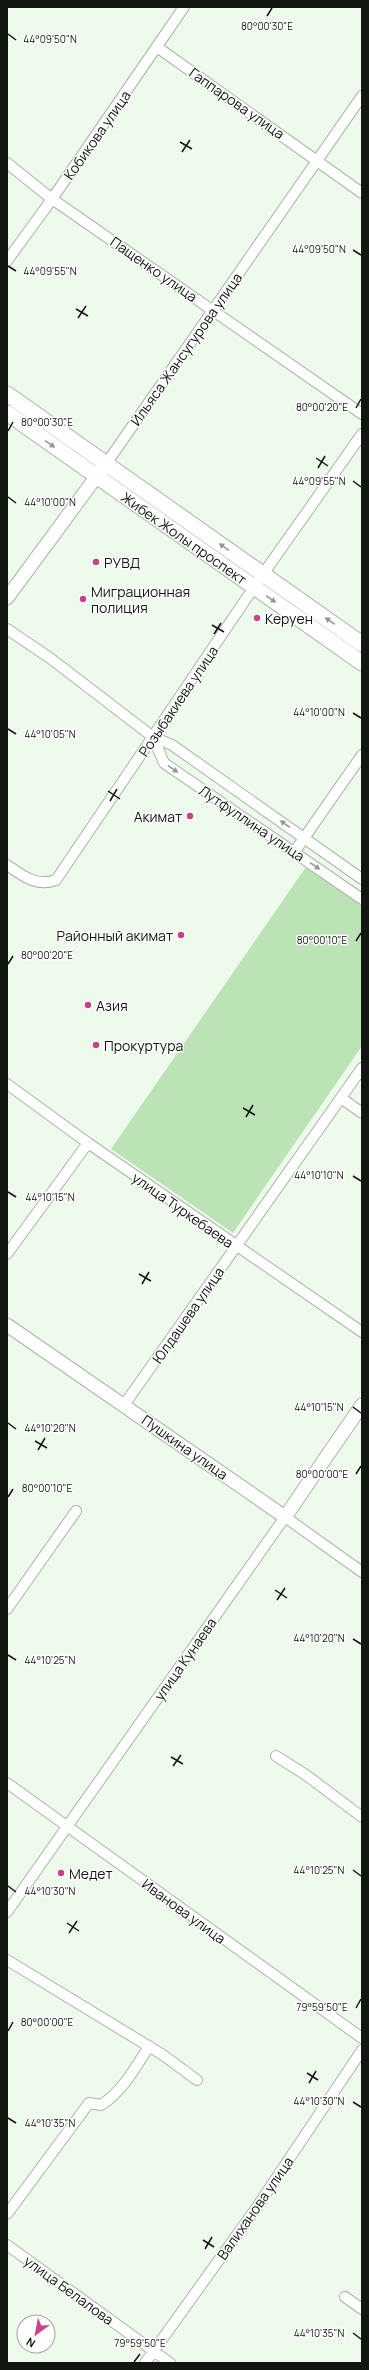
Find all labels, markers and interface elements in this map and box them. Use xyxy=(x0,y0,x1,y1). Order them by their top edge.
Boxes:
text: 80°00'30"E xyxy=(241,19,293,33)
text: 44°09'50"N xyxy=(23,32,77,46)
street label: Гаппарова улица xyxy=(186,63,288,143)
street label: Кобикова улица xyxy=(59,87,135,183)
street label: Пащенко улица xyxy=(107,232,201,306)
text: 44°09'50"N xyxy=(292,242,346,256)
text: 44°09'55"N xyxy=(23,264,77,278)
street label: Ильяса Жансугурова улица xyxy=(126,269,246,429)
text: 80°00'20"E xyxy=(296,400,348,414)
text: 80°00'30"E xyxy=(21,415,73,429)
one-way arrow xyxy=(45,439,56,448)
text: 44°09'55"N xyxy=(292,474,346,488)
street label: Жибек Жолы проспект xyxy=(117,487,251,589)
text: 44°10'00"N xyxy=(24,495,76,509)
one-way arrow xyxy=(218,543,229,551)
place label: РУВД xyxy=(104,553,140,572)
marker: РУВД xyxy=(91,557,101,567)
place label: Миграционная полиция xyxy=(91,582,190,617)
marker: Миграционная полиция xyxy=(78,594,88,604)
one-way arrow xyxy=(266,595,276,603)
place label: Керуен xyxy=(265,609,313,628)
marker: Керуен xyxy=(252,613,262,623)
one-way arrow xyxy=(325,617,335,625)
street label: Розыбакиева улица xyxy=(134,642,222,760)
text: 44°10'00"N xyxy=(293,705,345,719)
text: 44°10'05"N xyxy=(24,727,76,741)
one-way arrow xyxy=(168,765,178,773)
street label: Лутфуллина улица xyxy=(195,781,309,865)
place label: Акимат xyxy=(134,807,182,826)
marker: Акимат xyxy=(185,811,195,821)
one-way arrow xyxy=(279,820,290,828)
one-way arrow xyxy=(310,862,321,870)
place label: Районный акимат xyxy=(57,926,173,945)
marker: Районный акимат xyxy=(176,930,186,940)
text: 80°00'10"E xyxy=(297,933,347,947)
text: 80°00'20"E xyxy=(21,948,73,962)
place label: Азия xyxy=(96,996,128,1015)
marker: Азия xyxy=(83,1000,93,1010)
place label: Прокуртура xyxy=(104,1036,183,1055)
marker: Прокуртура xyxy=(91,1040,101,1050)
street label: улица Туркебаева xyxy=(129,1168,237,1252)
text: 44°10'10"N xyxy=(294,1168,344,1182)
text: 44°10'15"N xyxy=(26,1190,75,1204)
street label: Юлдашева улица xyxy=(148,1263,228,1367)
text: 44°10'15"N xyxy=(295,1400,344,1414)
street label: Пушкина улица xyxy=(138,1410,232,1484)
text: 44°10'20"N xyxy=(24,1421,76,1435)
text: 80°00'00"E xyxy=(296,1467,349,1481)
text: 80°00'10"E xyxy=(22,1481,72,1495)
street label: улица Кунаева xyxy=(149,1614,221,1704)
text: 44°10'20"N xyxy=(293,1631,345,1645)
text: 44°10'25"N xyxy=(25,1653,76,1667)
text: 44°10'25"N xyxy=(294,1863,345,1877)
place label: Медет xyxy=(69,1864,113,1883)
marker: Медет xyxy=(56,1868,66,1878)
street label: Иванова улица xyxy=(138,1874,230,1948)
text: 44°10'30"N xyxy=(25,1884,76,1898)
text: 79°59'50"E xyxy=(296,2000,348,2014)
text: 80°00'00"E xyxy=(21,2015,74,2029)
text: 44°10'30"N xyxy=(294,2094,345,2108)
text: 44°10'35"N xyxy=(25,2116,75,2130)
street label: Валиханова улица xyxy=(212,2153,298,2263)
street label: улица Белалова xyxy=(20,2251,118,2329)
north arrow xyxy=(16,2314,56,2354)
text: 44°10'35"N xyxy=(294,2326,344,2340)
text: N xyxy=(23,2334,38,2351)
text: 79°59'50"E xyxy=(114,2336,166,2350)

